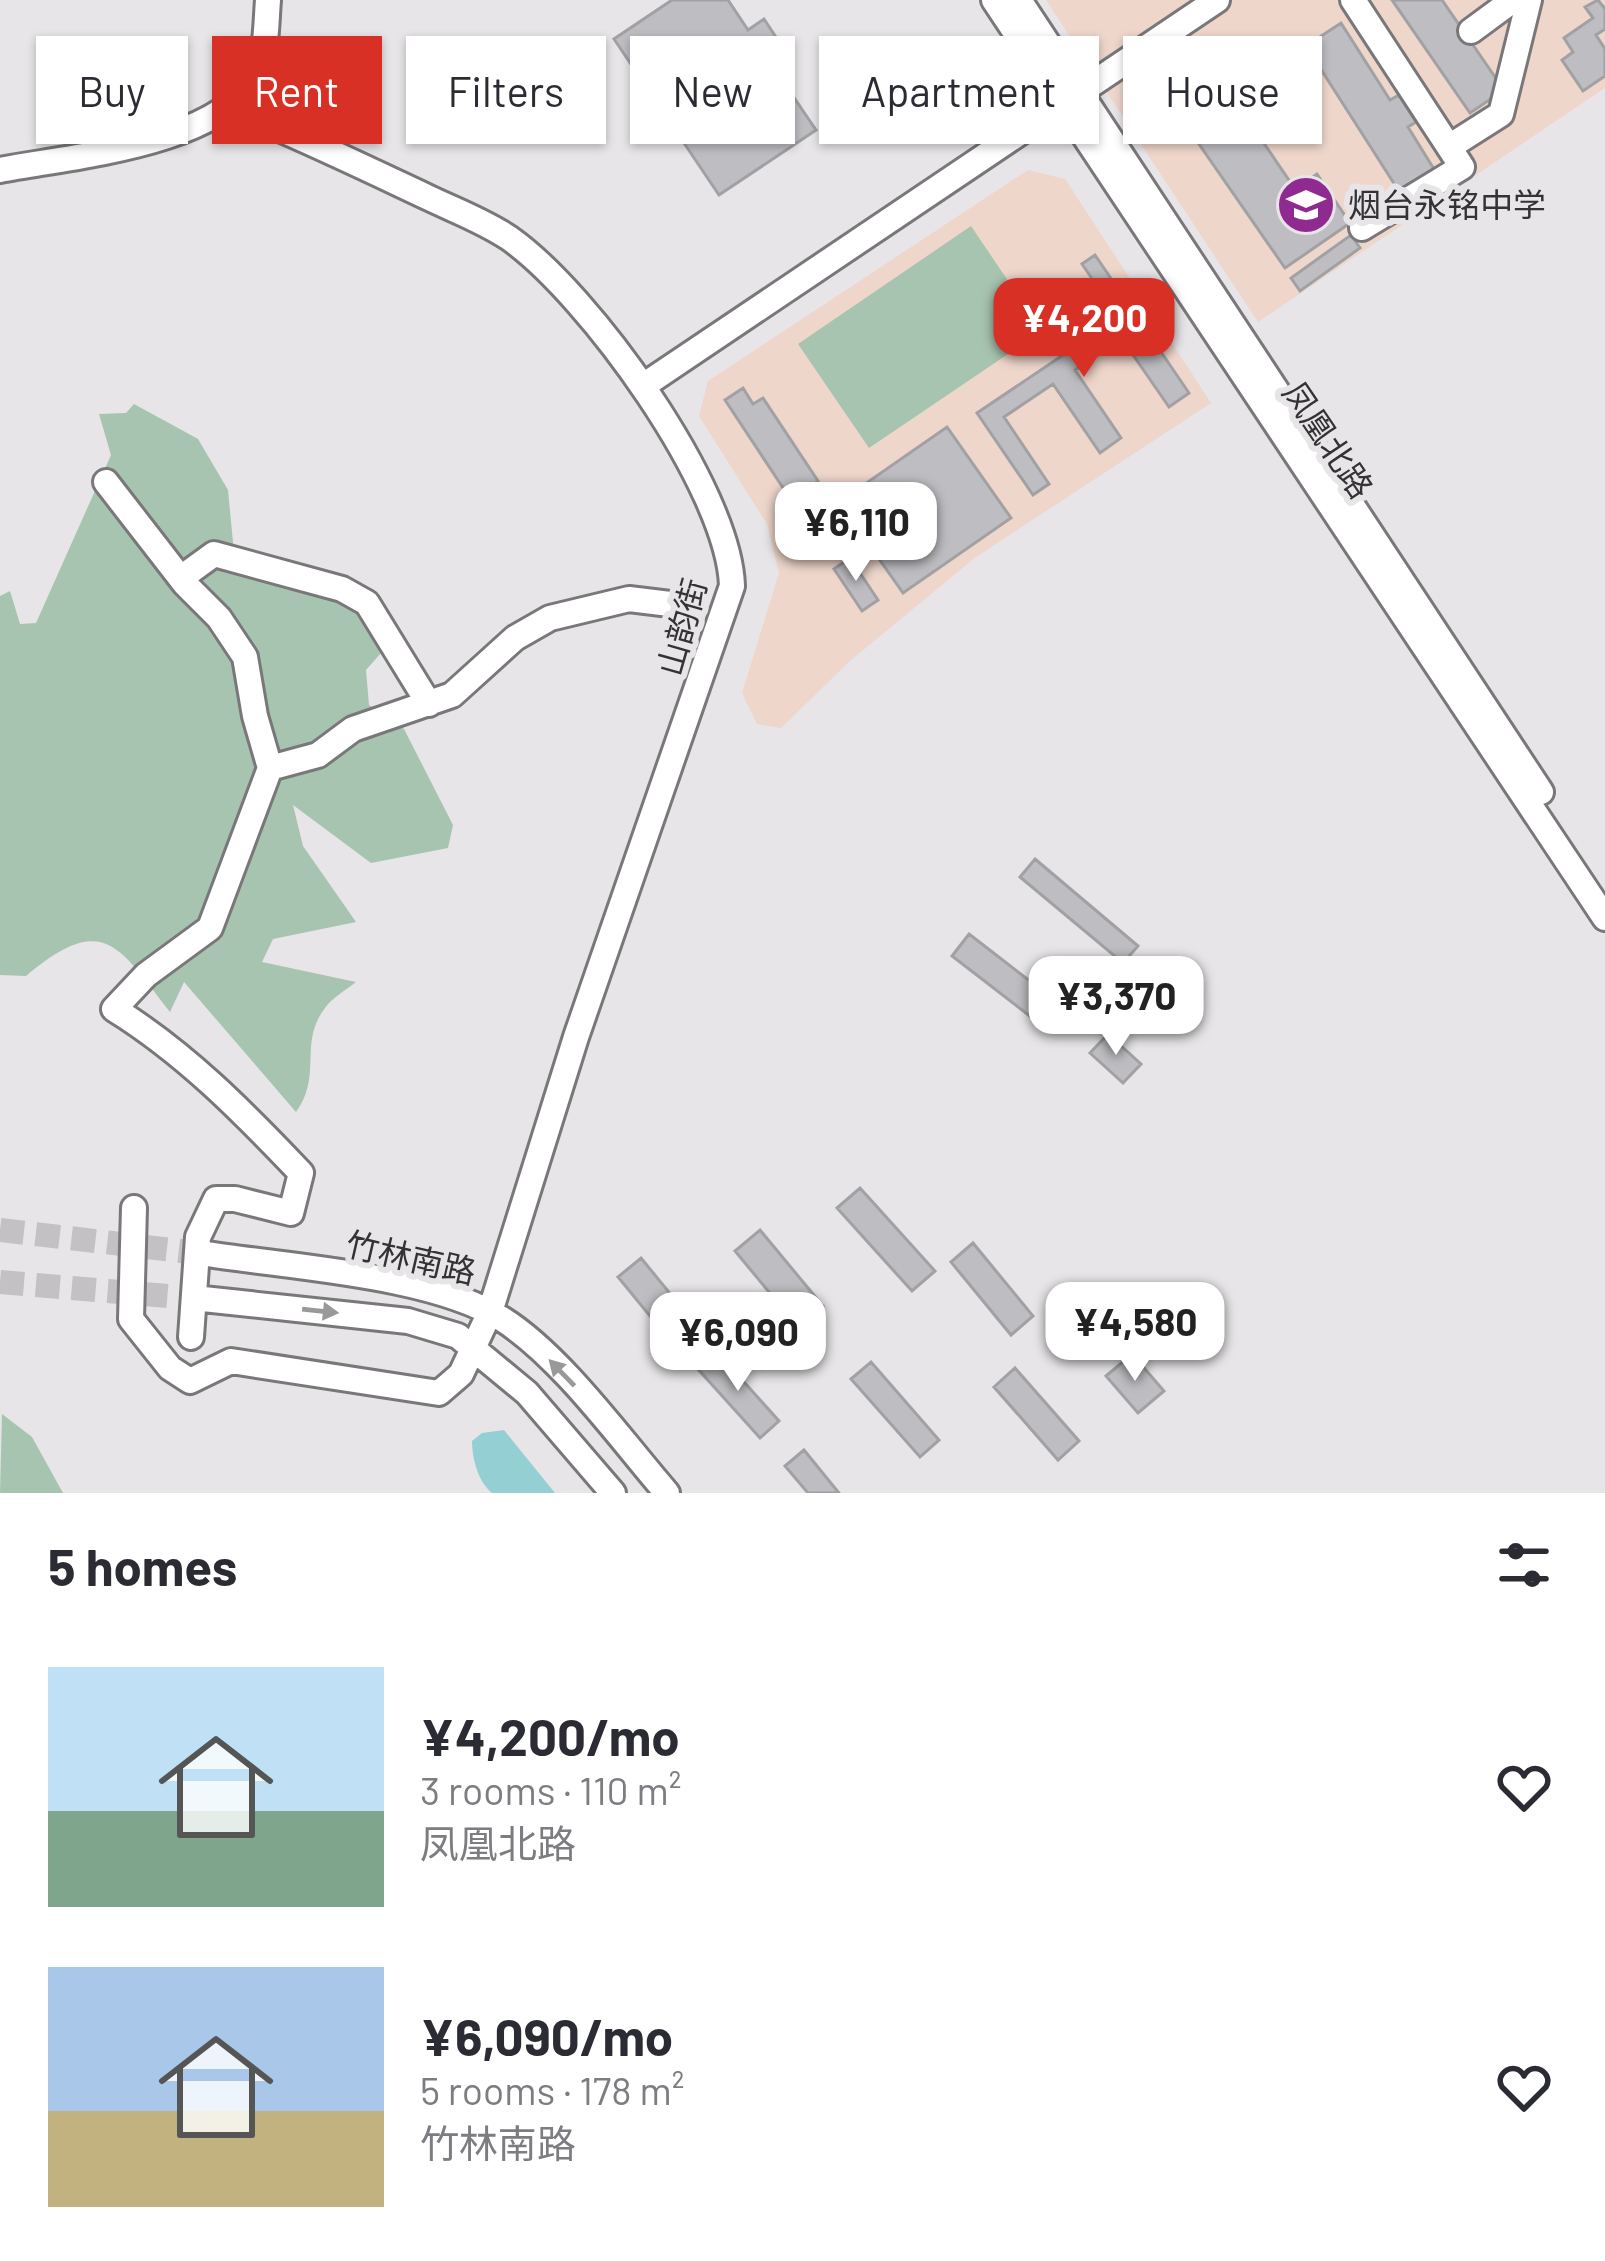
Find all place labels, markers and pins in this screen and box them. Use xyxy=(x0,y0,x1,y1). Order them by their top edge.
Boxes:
school or university icon: 烟台永铭中学 xyxy=(1275,174,1337,236)
place label: 烟台永铭中学 xyxy=(1348,184,1546,224)
pin: ¥4,200 xyxy=(986,278,1182,380)
pin: ¥6,110 xyxy=(758,482,954,584)
pin: ¥3,370 xyxy=(1018,956,1214,1058)
pin: ¥4,580 xyxy=(1037,1282,1233,1384)
pin: ¥6,090 xyxy=(640,1292,836,1394)

